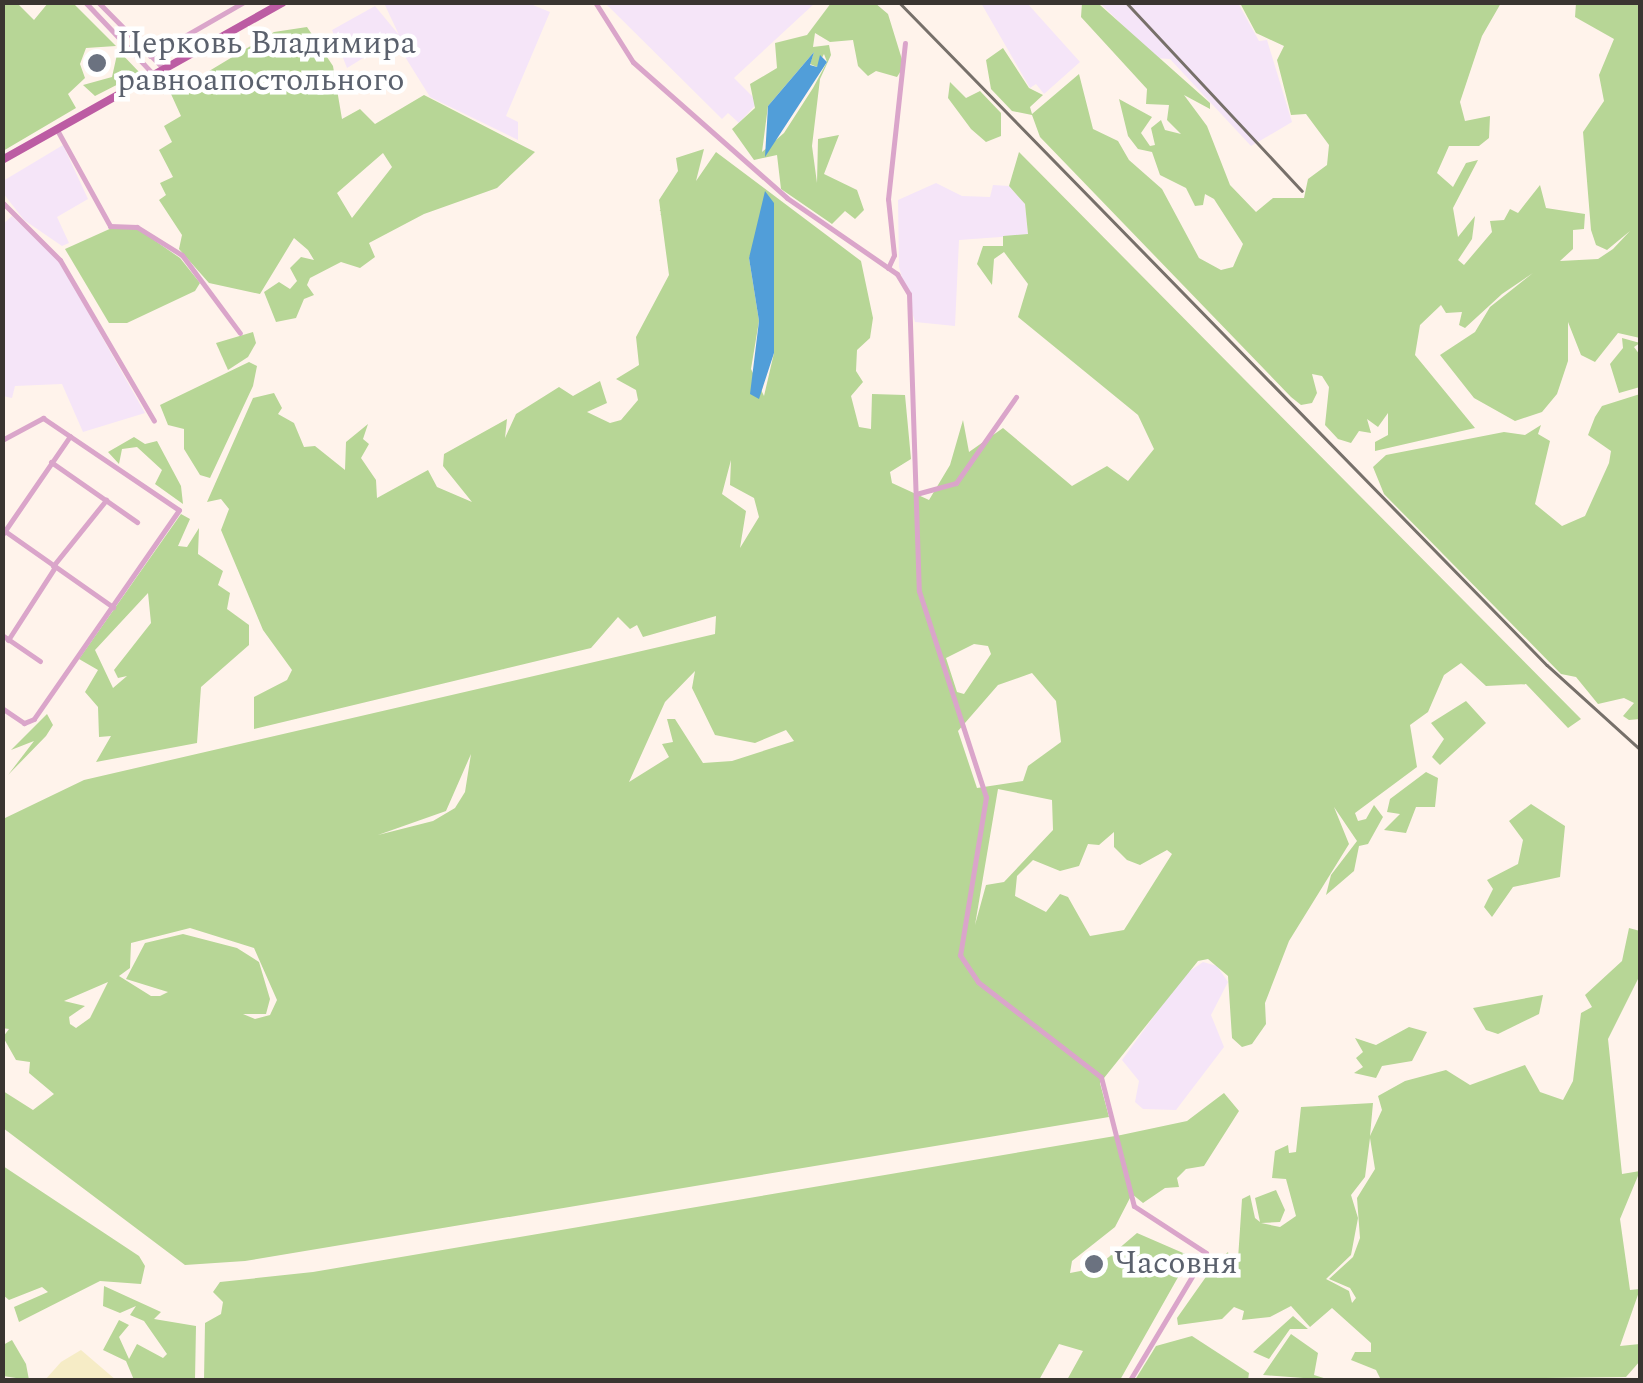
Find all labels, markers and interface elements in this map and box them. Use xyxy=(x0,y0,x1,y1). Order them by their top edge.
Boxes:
place label: Церковь Владимира равноапостольного xyxy=(117,26,416,101)
marker: Церковь Владимира равноапостольного xyxy=(86,52,108,74)
place label: Часовня xyxy=(1114,1245,1238,1283)
marker: Часовня xyxy=(1083,1253,1105,1275)

